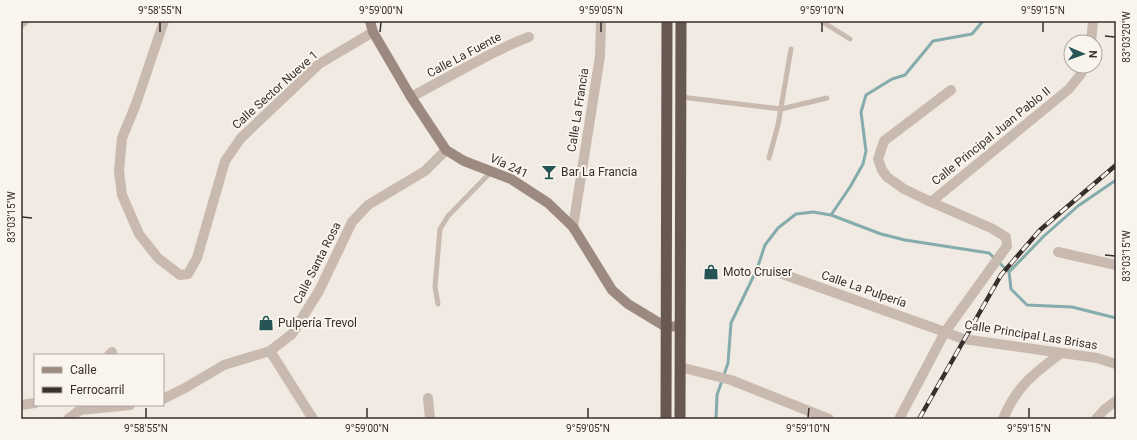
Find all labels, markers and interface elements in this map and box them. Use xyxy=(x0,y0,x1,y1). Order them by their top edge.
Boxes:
text: 9°58'55"N xyxy=(138,5,182,16)
text: 9°59'00"N xyxy=(359,5,403,16)
text: 9°59'05"N xyxy=(579,5,623,16)
text: 9°59'10"N xyxy=(800,5,844,16)
text: 9°59'15"N xyxy=(1021,5,1065,16)
text: 83°03'20"W xyxy=(1121,11,1132,63)
street label: Calle La Fuente xyxy=(425,30,503,80)
north arrow xyxy=(1063,34,1103,74)
street label: Calle Sector Nueve 1 xyxy=(229,48,321,132)
text: N xyxy=(1086,50,1099,59)
street label: Calle La Francia xyxy=(564,67,592,153)
street label: Calle Principal Juan Pablo II xyxy=(929,84,1053,188)
street label: Vía 241 xyxy=(488,151,530,181)
bar icon: Bar La Francia xyxy=(540,163,558,181)
place label: Bar La Francia xyxy=(561,165,637,179)
text: 83°03'15"W xyxy=(6,191,17,243)
street label: Calle Santa Rosa xyxy=(290,220,344,306)
text: 83°03'15"W xyxy=(1121,230,1132,282)
shop icon: Moto Cruiser xyxy=(702,263,720,281)
place label: Moto Cruiser xyxy=(723,265,792,279)
street label: Calle La Pulpería xyxy=(820,268,908,310)
shop icon: Pulpería Trevol xyxy=(257,314,275,332)
place label: Pulpería Trevol xyxy=(278,316,357,330)
street label: Calle Principal Las Brisas xyxy=(963,318,1099,352)
legend xyxy=(34,354,164,406)
text: Calle xyxy=(70,363,97,377)
text: Ferrocarril xyxy=(70,383,125,397)
text: 9°58'55"N xyxy=(124,423,168,434)
text: 9°59'00"N xyxy=(345,423,389,434)
text: 9°59'05"N xyxy=(566,423,610,434)
text: 9°59'10"N xyxy=(786,423,830,434)
text: 9°59'15"N xyxy=(1007,423,1051,434)

